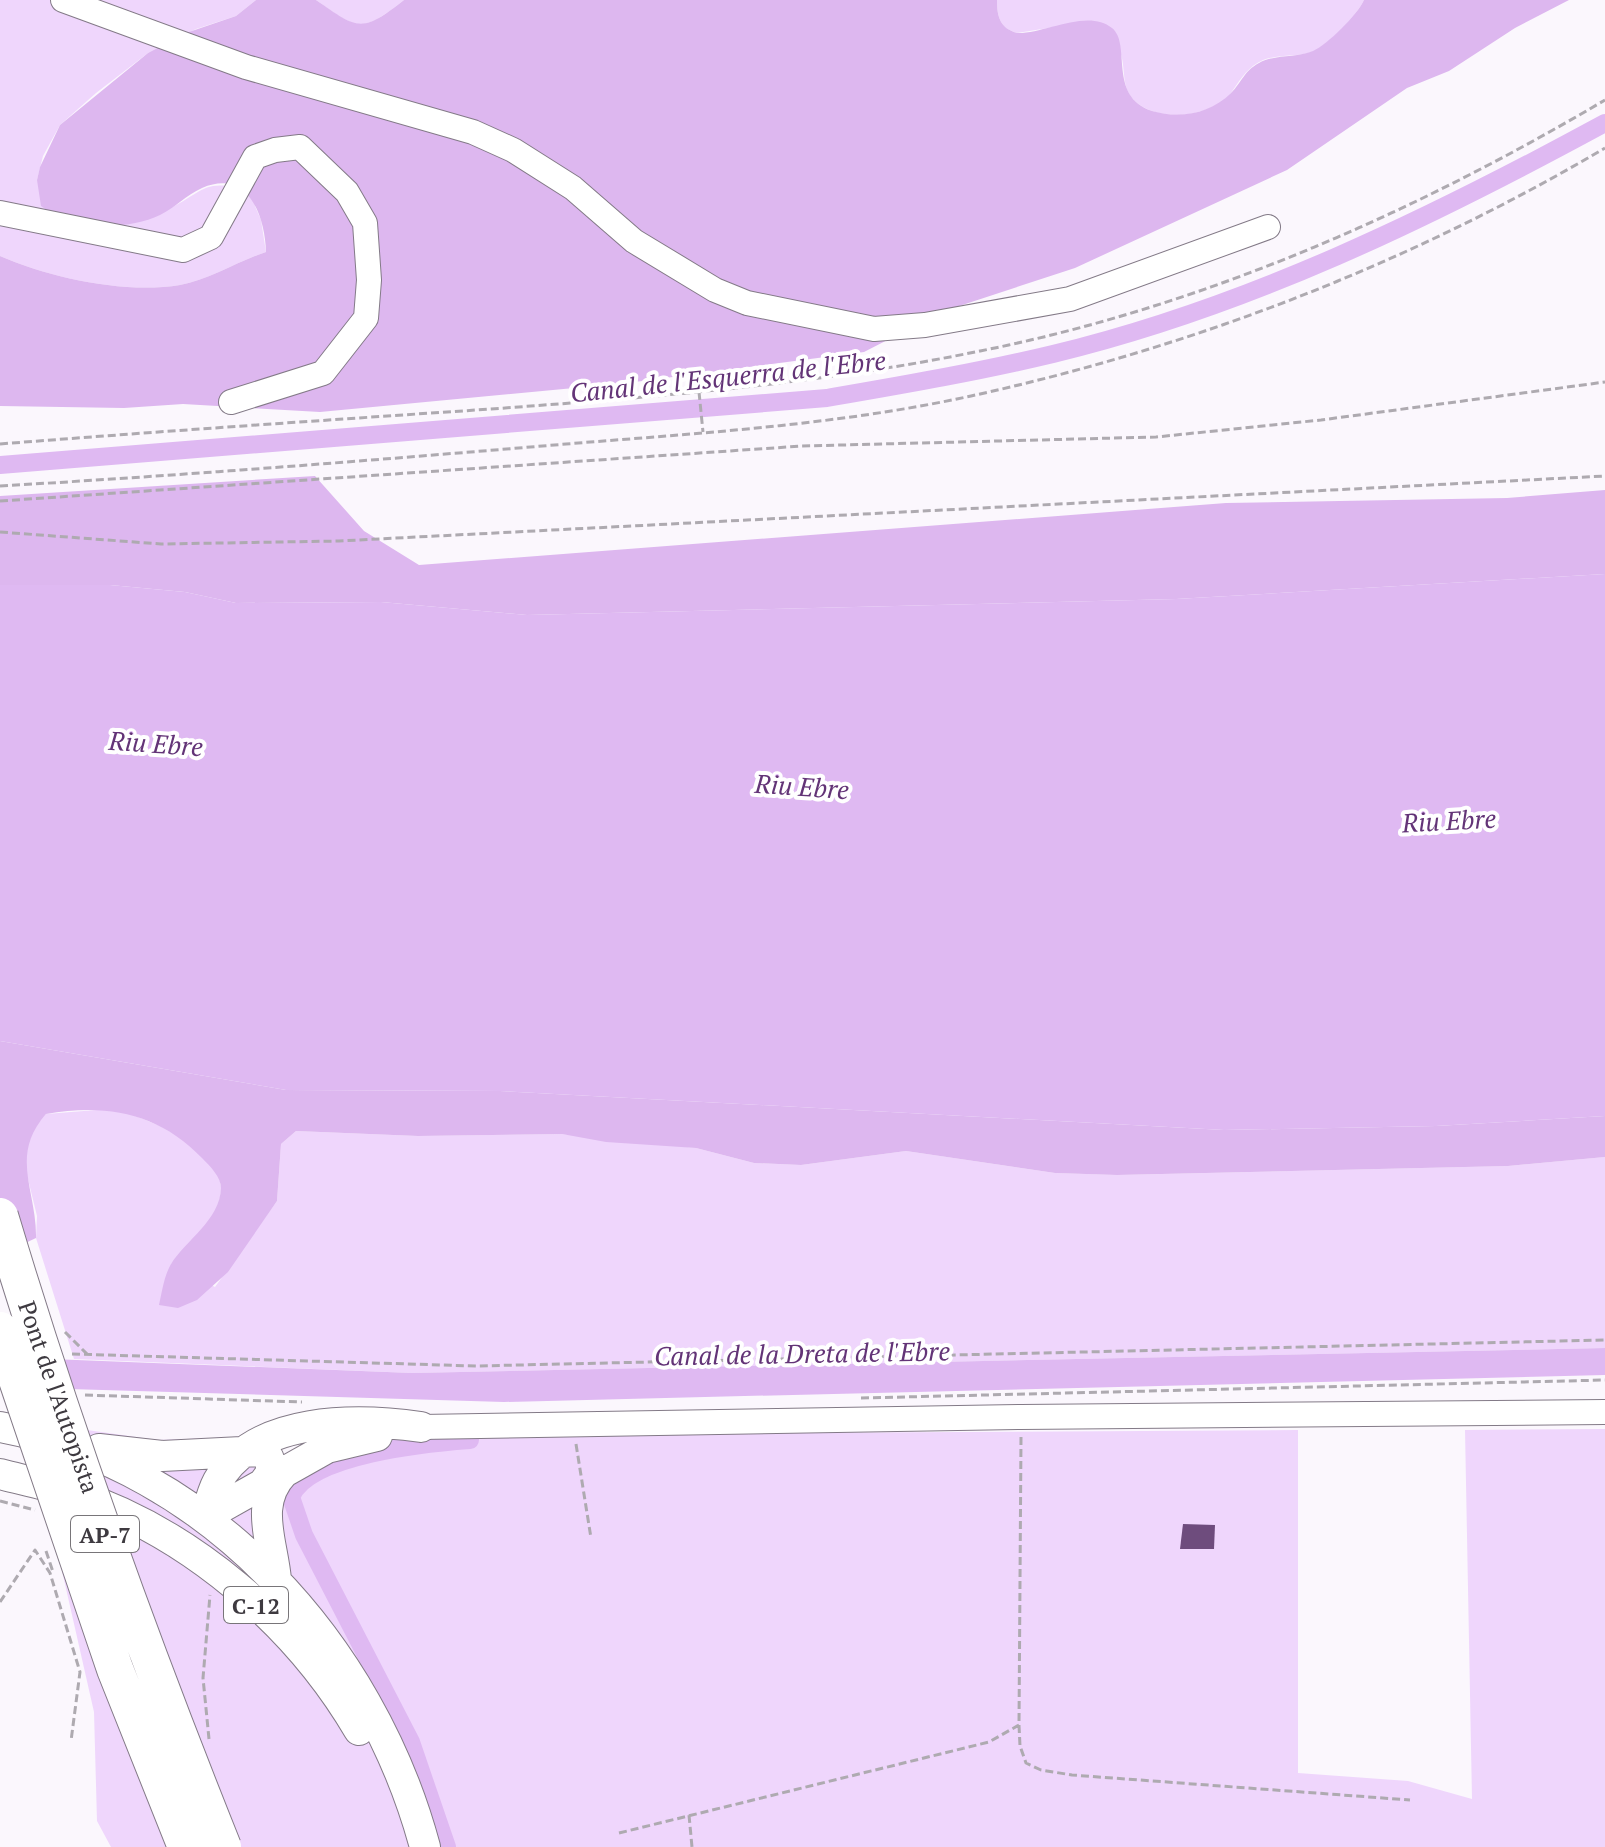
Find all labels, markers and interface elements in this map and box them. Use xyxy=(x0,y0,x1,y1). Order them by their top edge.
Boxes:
water label: Canal de l'Esquerra de l'Ebre xyxy=(568,342,888,409)
water label: Riu Ebre xyxy=(107,723,204,763)
water label: Riu Ebre xyxy=(753,766,850,806)
water label: Riu Ebre xyxy=(1400,801,1497,839)
street label: Pont de l'Autopista xyxy=(11,1297,107,1497)
water label: Canal de la Dreta de l'Ebre xyxy=(654,1333,951,1373)
road number: AP-7 xyxy=(71,1516,139,1552)
road number: C-12 xyxy=(224,1587,288,1623)

